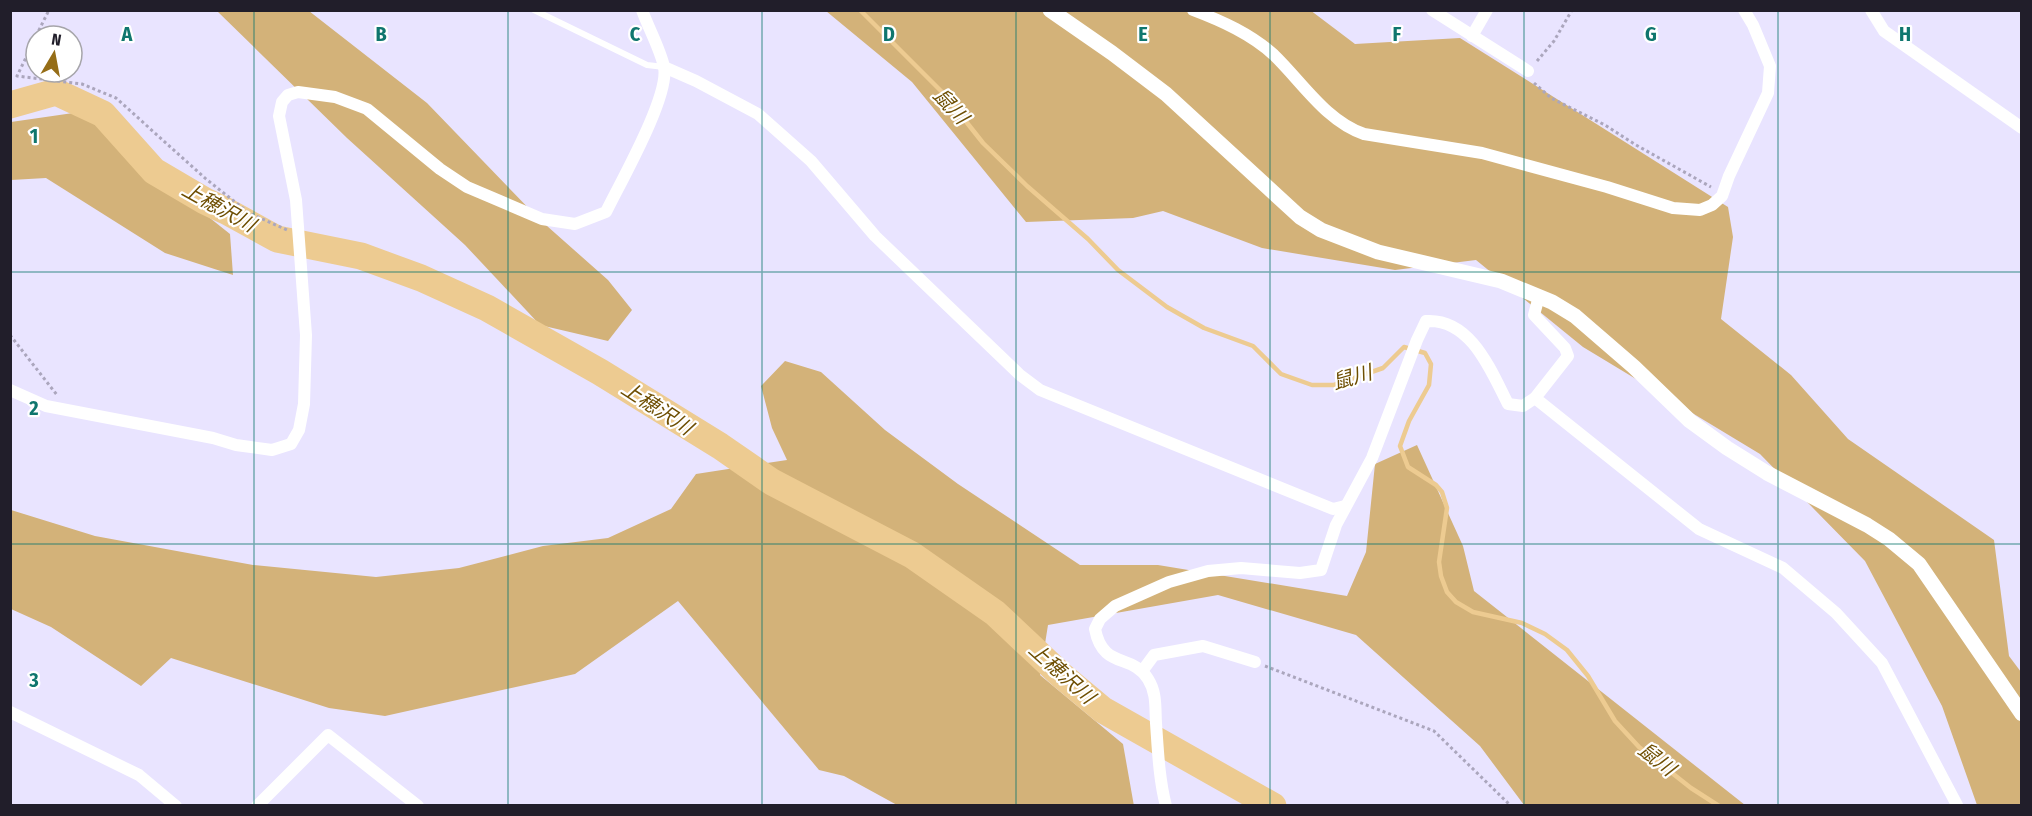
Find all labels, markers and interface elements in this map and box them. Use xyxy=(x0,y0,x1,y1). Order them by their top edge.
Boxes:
text: A xyxy=(121,22,134,46)
text: B xyxy=(375,22,387,46)
text: C xyxy=(630,22,641,46)
text: D xyxy=(883,22,895,46)
text: E xyxy=(1138,22,1148,46)
text: F xyxy=(1393,22,1402,46)
text: G xyxy=(1645,22,1657,46)
text: H xyxy=(1899,22,1911,46)
north arrow xyxy=(24,24,84,84)
text: N xyxy=(50,30,63,50)
water label: 鼠川 xyxy=(929,83,975,130)
text: 1 xyxy=(30,124,38,148)
water label: 上穂沢川 xyxy=(178,177,262,238)
water label: 鼠川 xyxy=(1329,359,1376,394)
water label: 上穂沢川 xyxy=(617,376,699,441)
text: 2 xyxy=(28,396,39,420)
water label: 上穂沢川 xyxy=(1024,637,1101,710)
text: 3 xyxy=(28,668,39,692)
water label: 鼠川 xyxy=(1634,737,1682,782)

